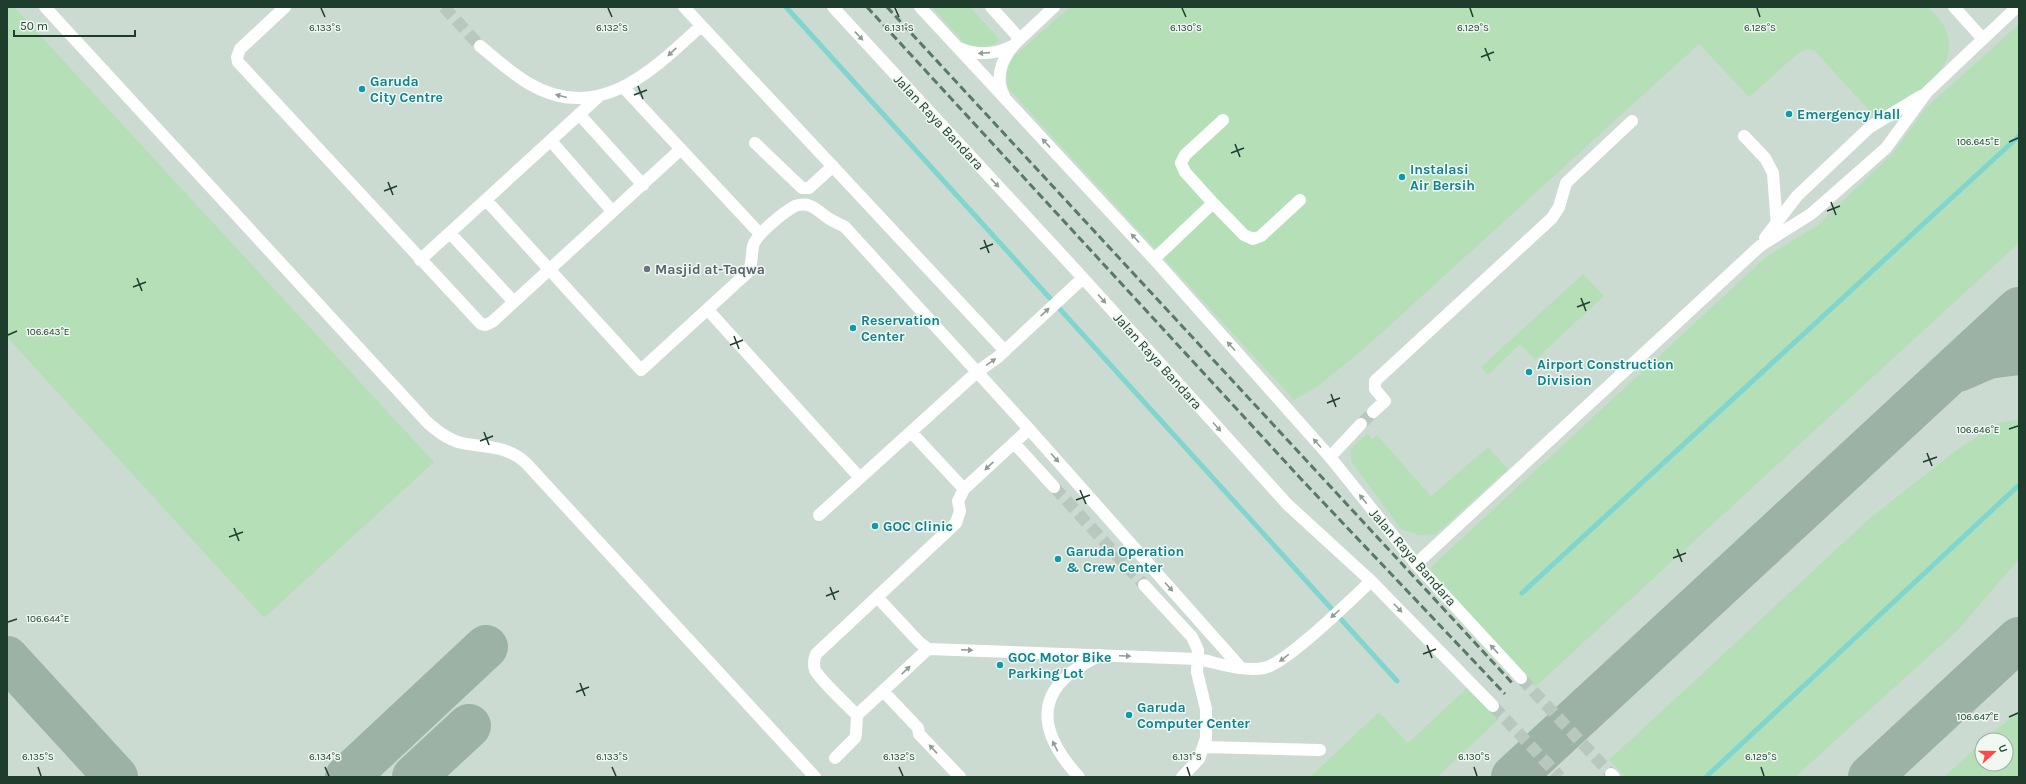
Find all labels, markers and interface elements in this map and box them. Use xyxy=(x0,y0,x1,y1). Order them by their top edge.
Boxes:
scale bar xyxy=(14,12,135,38)
text: 50 m xyxy=(20,19,48,33)
text: 6.133°S xyxy=(309,22,341,34)
text: 6.132°S xyxy=(596,22,628,34)
text: 6.131°S xyxy=(884,22,914,34)
text: 6.130°S xyxy=(1170,22,1202,34)
text: 6.129°S xyxy=(1457,22,1489,34)
text: 6.128°S xyxy=(1744,22,1776,34)
one-way arrow xyxy=(855,31,864,41)
one-way arrow xyxy=(668,47,677,56)
one-way arrow xyxy=(978,49,990,56)
street label: Jalan Raya Bandara xyxy=(890,71,987,174)
place label: Garuda City Centre xyxy=(370,73,443,106)
marker: Garuda City Centre xyxy=(357,84,367,94)
one-way arrow xyxy=(555,93,567,99)
place label: Emergency Hall xyxy=(1797,106,1900,123)
marker: Emergency Hall xyxy=(1784,109,1794,119)
text: 106.645°E xyxy=(1957,136,1999,148)
one-way arrow xyxy=(1042,139,1051,148)
place label: Instalasi Air Bersih xyxy=(1410,161,1475,194)
marker: Instalasi Air Bersih xyxy=(1397,172,1407,182)
one-way arrow xyxy=(990,178,999,187)
one-way arrow xyxy=(1131,234,1140,243)
place label: Masjid at-Taqwa xyxy=(655,261,765,278)
marker: Masjid at-Taqwa xyxy=(642,264,652,274)
one-way arrow xyxy=(1097,294,1107,304)
one-way arrow xyxy=(1040,308,1050,317)
street label: Jalan Raya Bandara xyxy=(1110,309,1206,413)
place label: Reservation Center xyxy=(861,312,940,345)
marker: Reservation Center xyxy=(848,323,858,333)
text: 106.643°E xyxy=(27,326,70,338)
one-way arrow xyxy=(1227,341,1236,350)
place label: Airport Construction Division xyxy=(1537,356,1674,389)
one-way arrow xyxy=(986,358,996,366)
marker: Airport Construction Division xyxy=(1524,367,1534,377)
one-way arrow xyxy=(1212,422,1222,432)
text: 106.646°E xyxy=(1957,424,1999,436)
one-way arrow xyxy=(1313,438,1322,448)
one-way arrow xyxy=(1050,453,1059,464)
one-way arrow xyxy=(984,462,994,471)
one-way arrow xyxy=(1358,493,1367,504)
street label: Jalan Raya Bandara xyxy=(1365,505,1460,610)
place label: GOC Clinic xyxy=(883,518,953,535)
marker: GOC Clinic xyxy=(870,521,880,531)
place label: Garuda Operation & Crew Center xyxy=(1066,543,1184,576)
marker: Garuda Operation & Crew Center xyxy=(1053,554,1063,564)
one-way arrow xyxy=(1165,582,1174,592)
one-way arrow xyxy=(1393,603,1403,613)
one-way arrow xyxy=(1330,609,1340,619)
text: 106.644°E xyxy=(27,613,69,625)
one-way arrow xyxy=(1489,644,1499,654)
one-way arrow xyxy=(961,647,973,654)
place label: GOC Motor Bike Parking Lot xyxy=(1008,649,1111,682)
one-way arrow xyxy=(1119,652,1131,659)
one-way arrow xyxy=(1278,654,1289,662)
marker: GOC Motor Bike Parking Lot xyxy=(995,660,1005,670)
one-way arrow xyxy=(901,665,911,675)
place label: Garuda Computer Center xyxy=(1137,699,1250,732)
marker: Garuda Computer Center xyxy=(1124,710,1134,720)
text: 106.647°E xyxy=(1957,711,1999,723)
north arrow xyxy=(1974,732,2014,772)
one-way arrow xyxy=(1052,740,1058,752)
text: U xyxy=(1995,743,2010,754)
one-way arrow xyxy=(928,744,938,754)
text: 6.135°S xyxy=(22,751,54,763)
text: 6.134°S xyxy=(309,751,341,763)
text: 6.133°S xyxy=(596,751,628,763)
text: 6.132°S xyxy=(883,751,915,763)
text: 6.131°S xyxy=(1172,751,1202,763)
text: 6.130°S xyxy=(1458,751,1490,763)
text: 6.129°S xyxy=(1745,751,1777,763)

